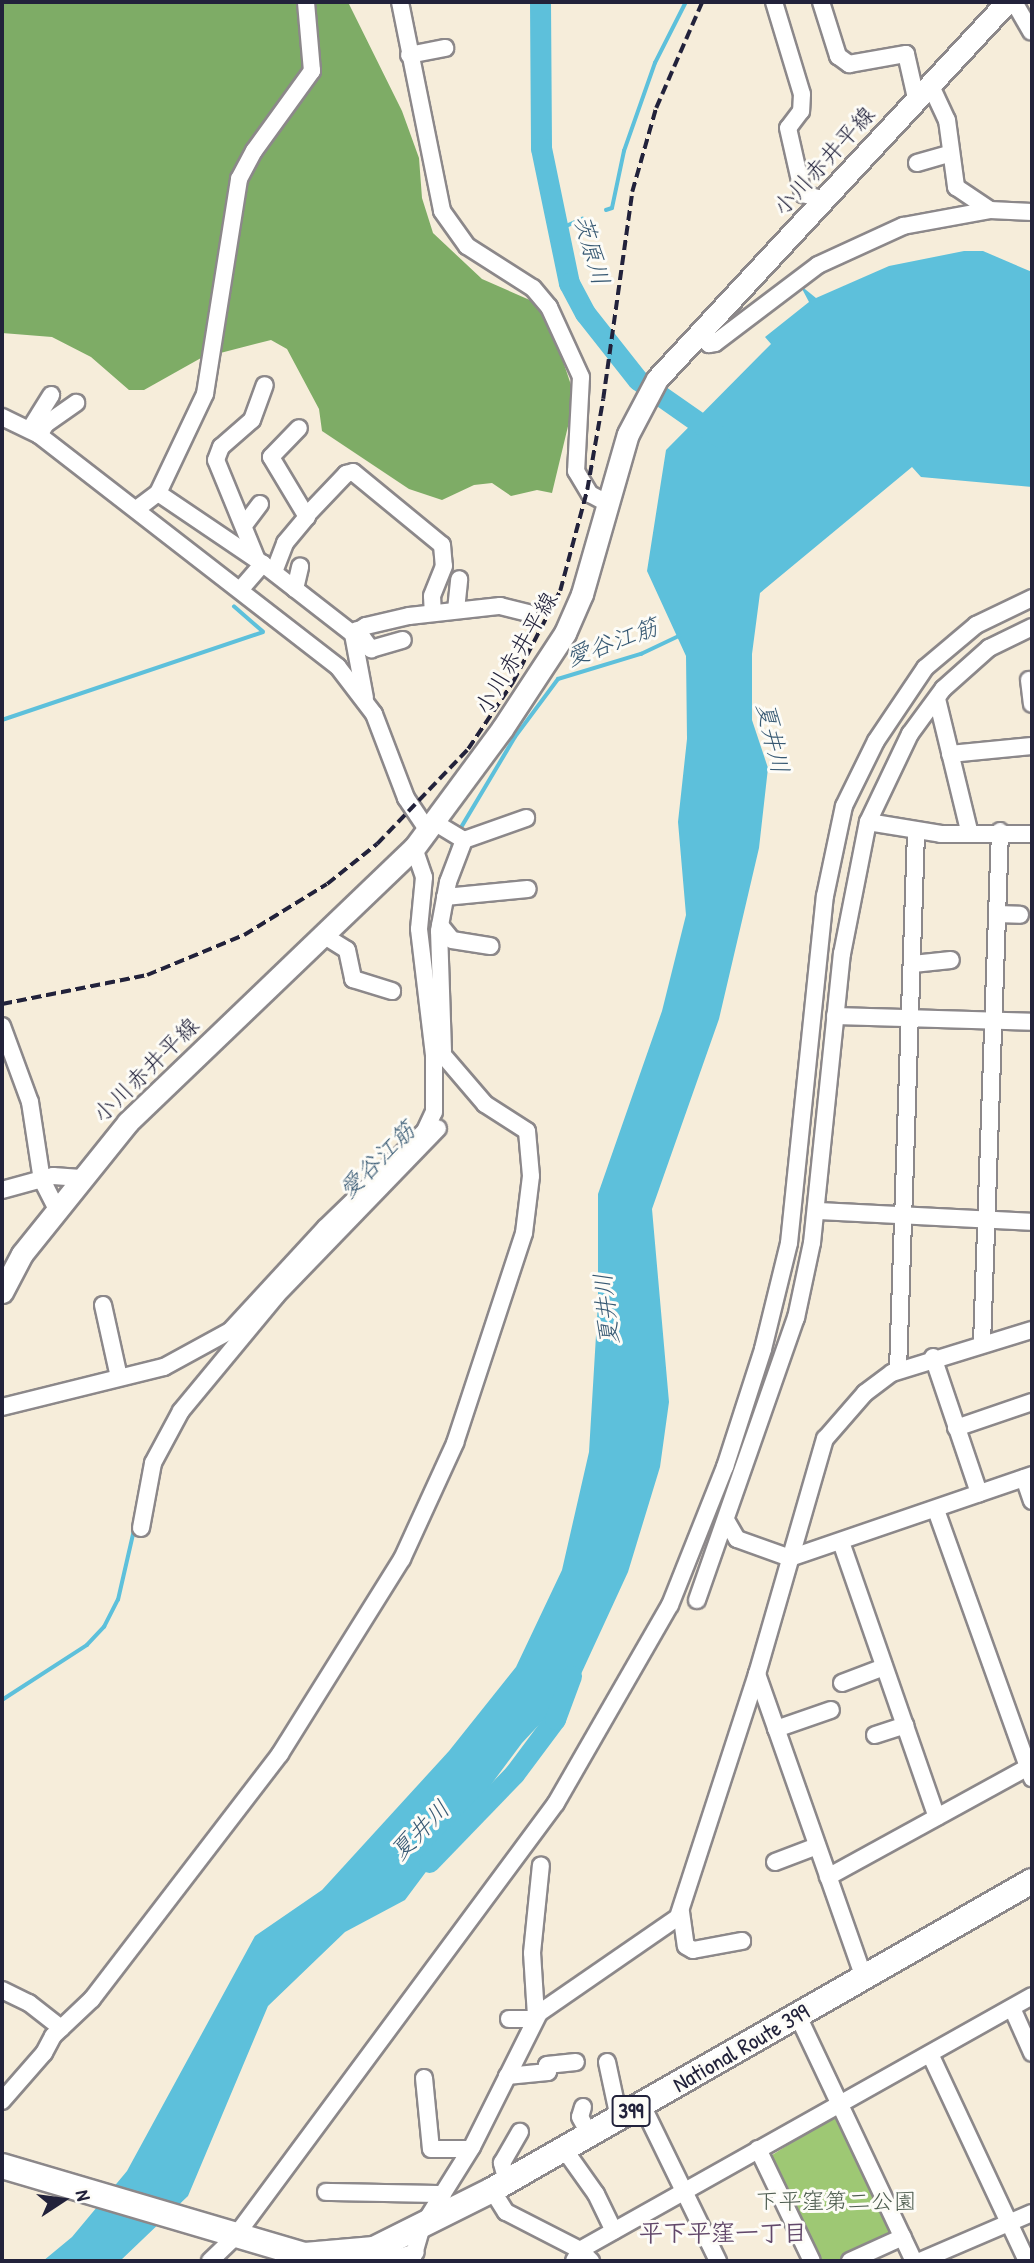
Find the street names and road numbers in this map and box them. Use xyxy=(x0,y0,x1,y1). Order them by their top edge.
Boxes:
street label: 小川赤井平線 xyxy=(768,100,880,222)
street label: 小川赤井平線 xyxy=(469,587,563,719)
street label: 小川赤井平線 xyxy=(87,1011,205,1129)
street label: National Route 399 xyxy=(668,1998,814,2098)
road number: 399 xyxy=(610,2094,652,2128)

